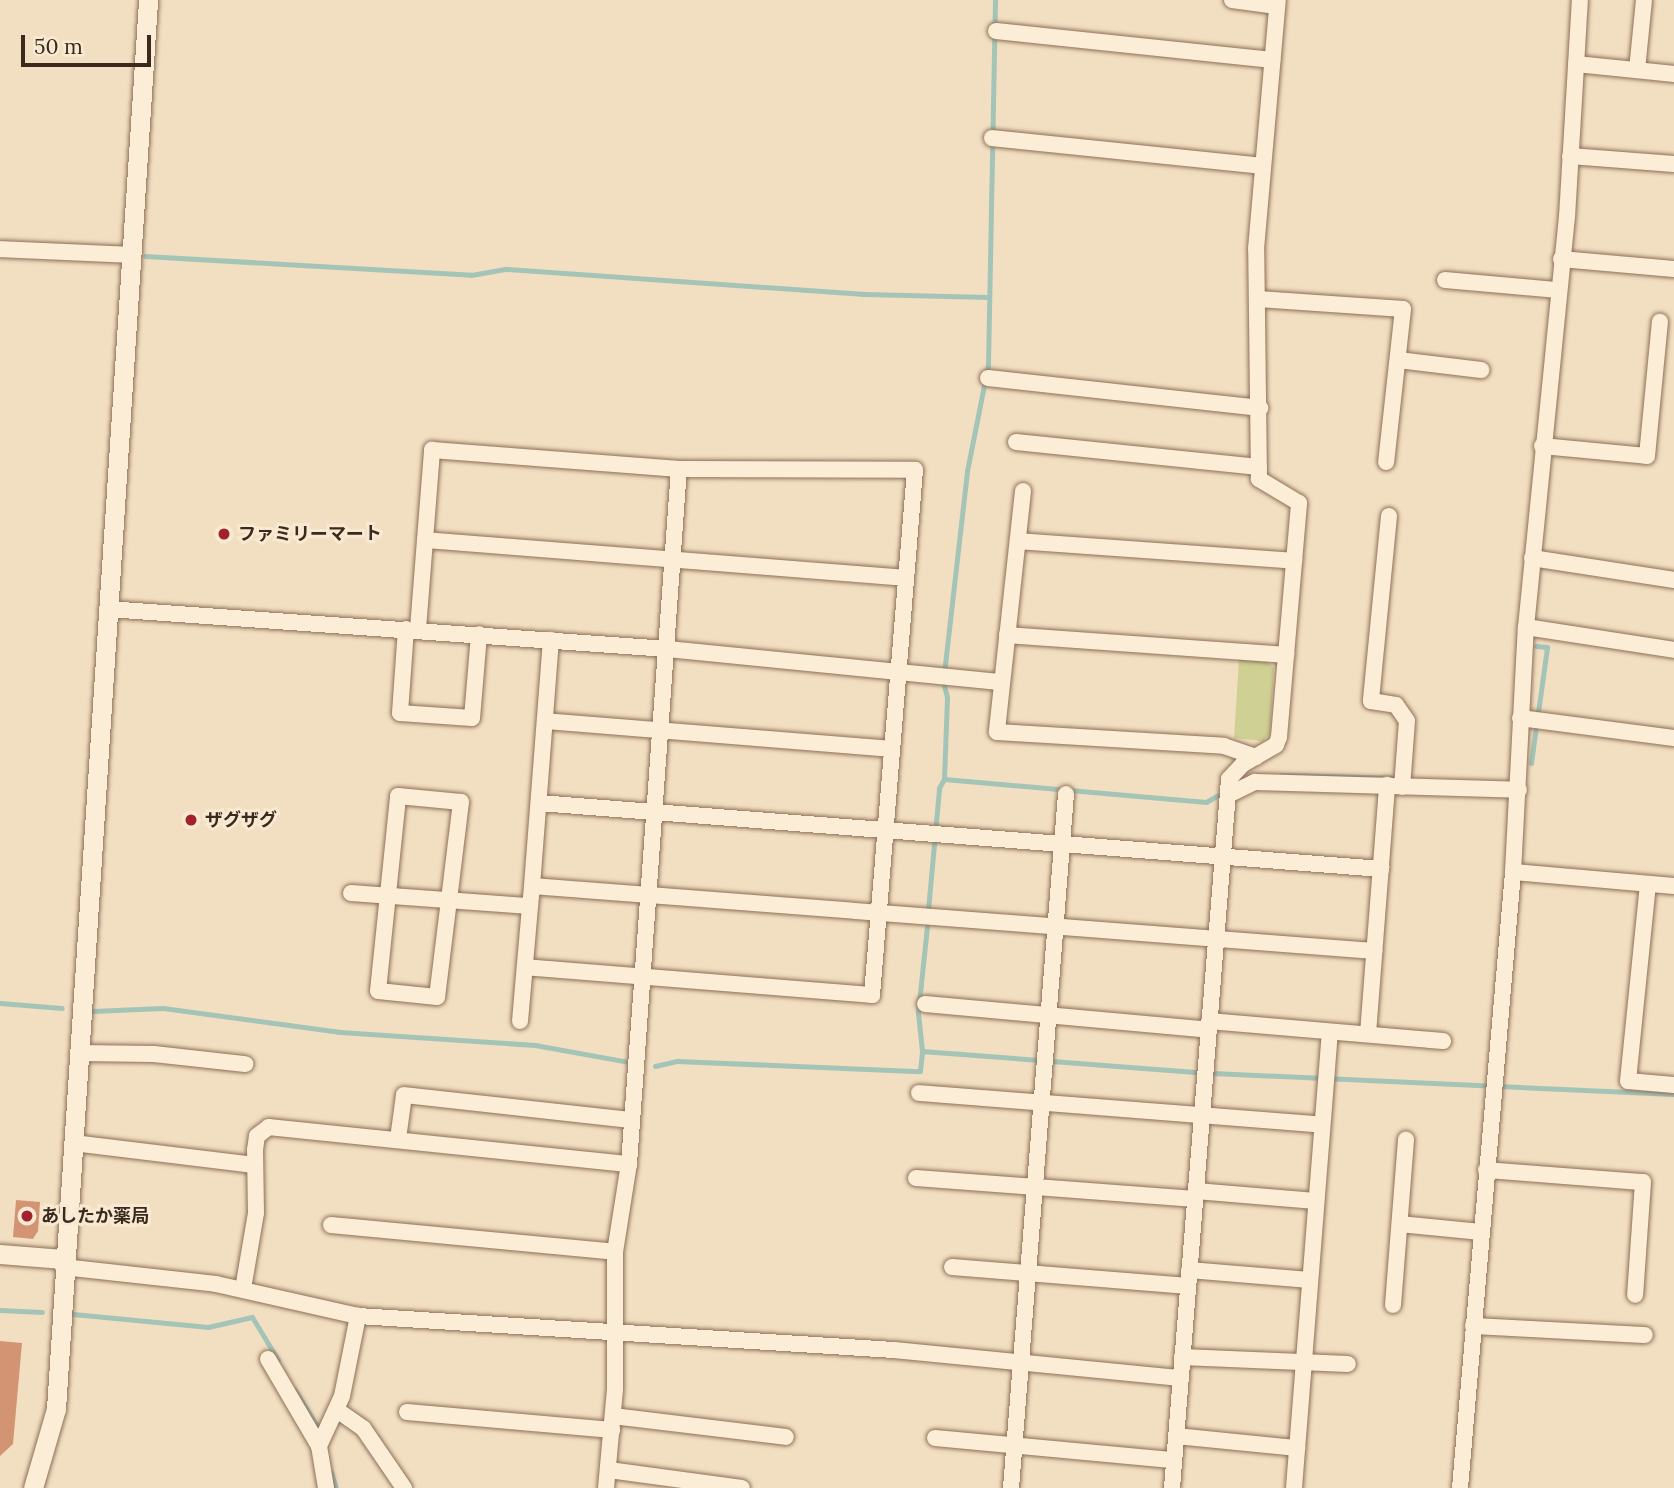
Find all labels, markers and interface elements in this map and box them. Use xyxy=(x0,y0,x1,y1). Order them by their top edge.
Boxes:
scale bar xyxy=(24,21,154,65)
text: 50 m xyxy=(34,33,83,60)
place label: ファミリーマート xyxy=(238,523,382,545)
marker: ファミリーマート xyxy=(216,526,232,542)
place label: ザグザグ xyxy=(205,809,277,831)
marker: ザグザグ xyxy=(183,812,199,828)
place label: あしたか薬局 xyxy=(41,1205,149,1227)
marker: あしたか薬局 xyxy=(19,1208,35,1224)

